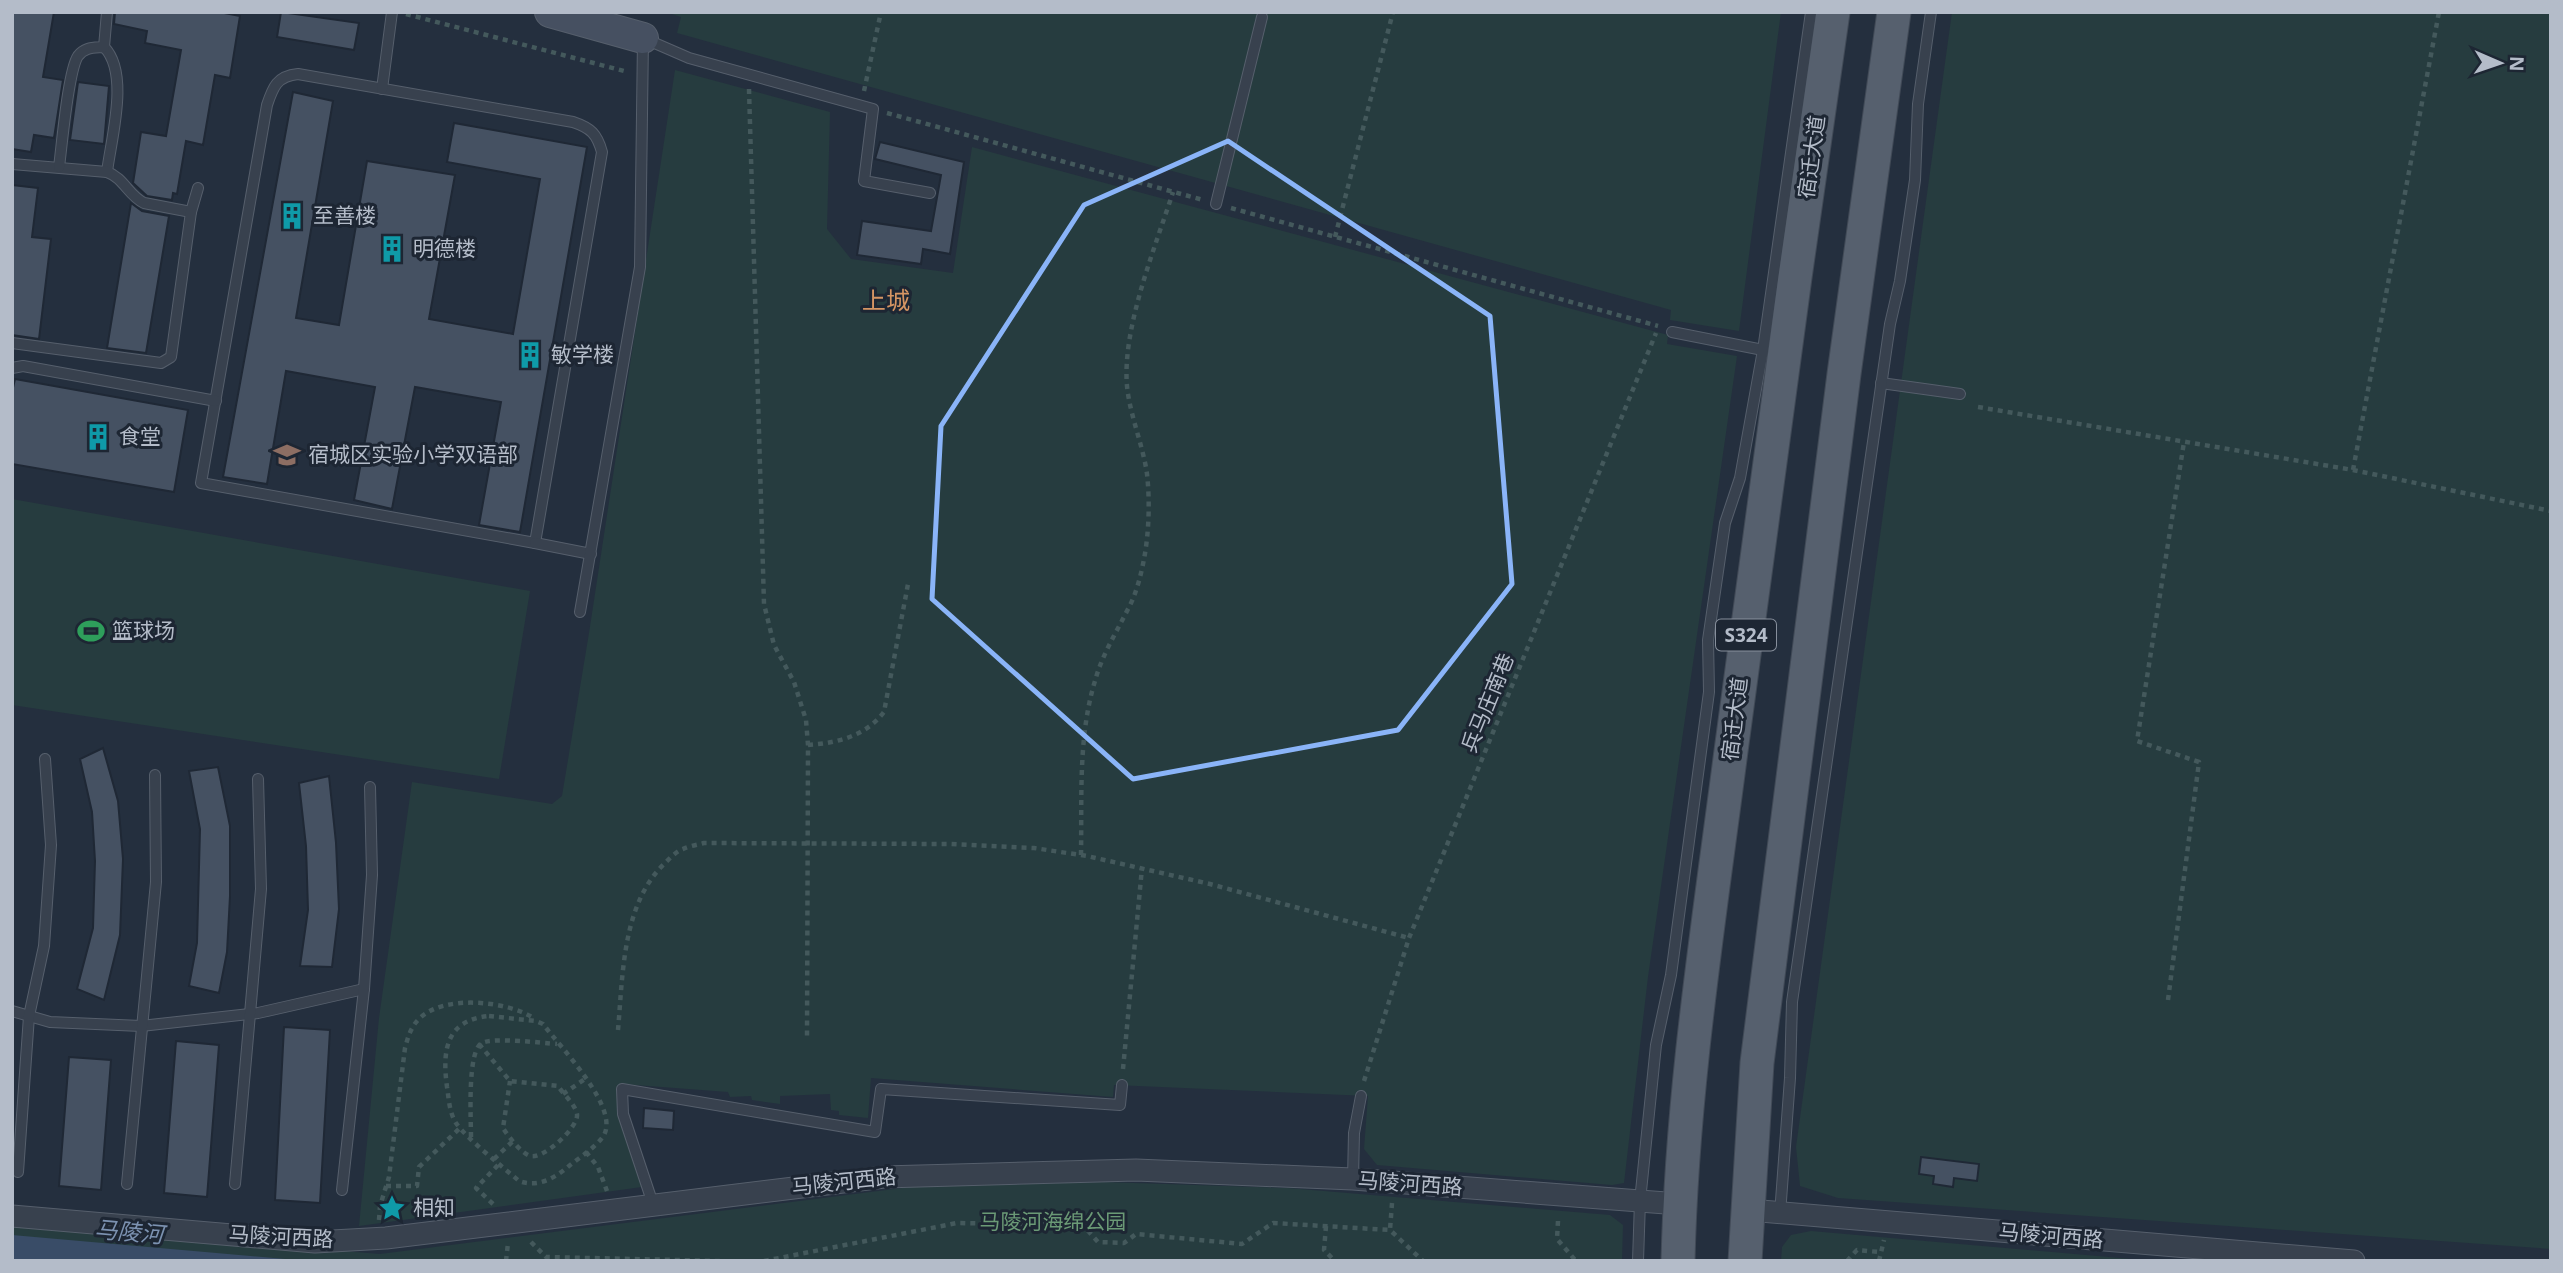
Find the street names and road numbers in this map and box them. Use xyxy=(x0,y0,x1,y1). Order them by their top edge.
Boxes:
street label: 宿迁大道 xyxy=(1791,113,1831,200)
road number: S324 xyxy=(1716,620,1776,650)
street label: 兵马庄南巷 xyxy=(1454,649,1520,757)
street label: 宿迁大道 xyxy=(1715,675,1753,762)
street label: 马陵河西路 xyxy=(790,1162,898,1200)
street label: 马陵河西路 xyxy=(1357,1165,1463,1201)
street label: 马陵河西路 xyxy=(1998,1216,2105,1254)
street label: 马陵河西路 xyxy=(228,1219,334,1253)

